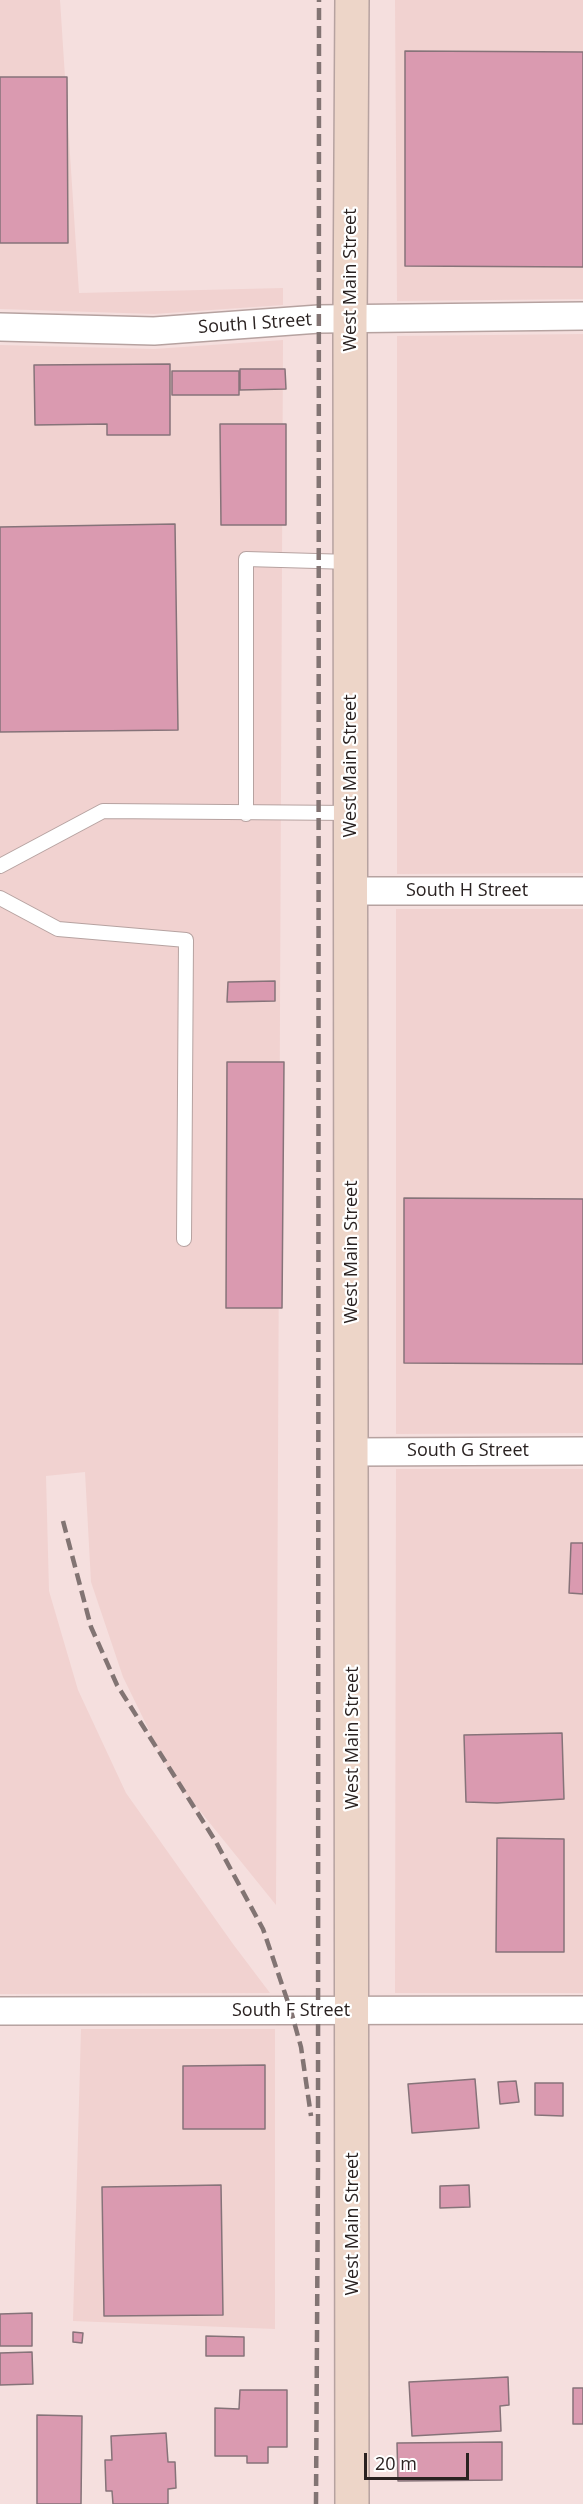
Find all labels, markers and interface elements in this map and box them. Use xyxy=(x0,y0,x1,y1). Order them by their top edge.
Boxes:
street label: West Main Street xyxy=(340,208,362,352)
street label: South I Street xyxy=(197,309,313,339)
street label: West Main Street xyxy=(340,694,362,838)
street label: South H Street xyxy=(406,880,528,902)
street label: West Main Street xyxy=(341,1180,363,1324)
street label: South G Street xyxy=(407,1440,529,1462)
street label: West Main Street xyxy=(342,1666,364,1810)
street label: South F Street xyxy=(232,2000,350,2022)
street label: West Main Street xyxy=(342,2152,364,2296)
scale bar xyxy=(367,2441,472,2479)
text: 20 m xyxy=(375,2451,417,2475)

